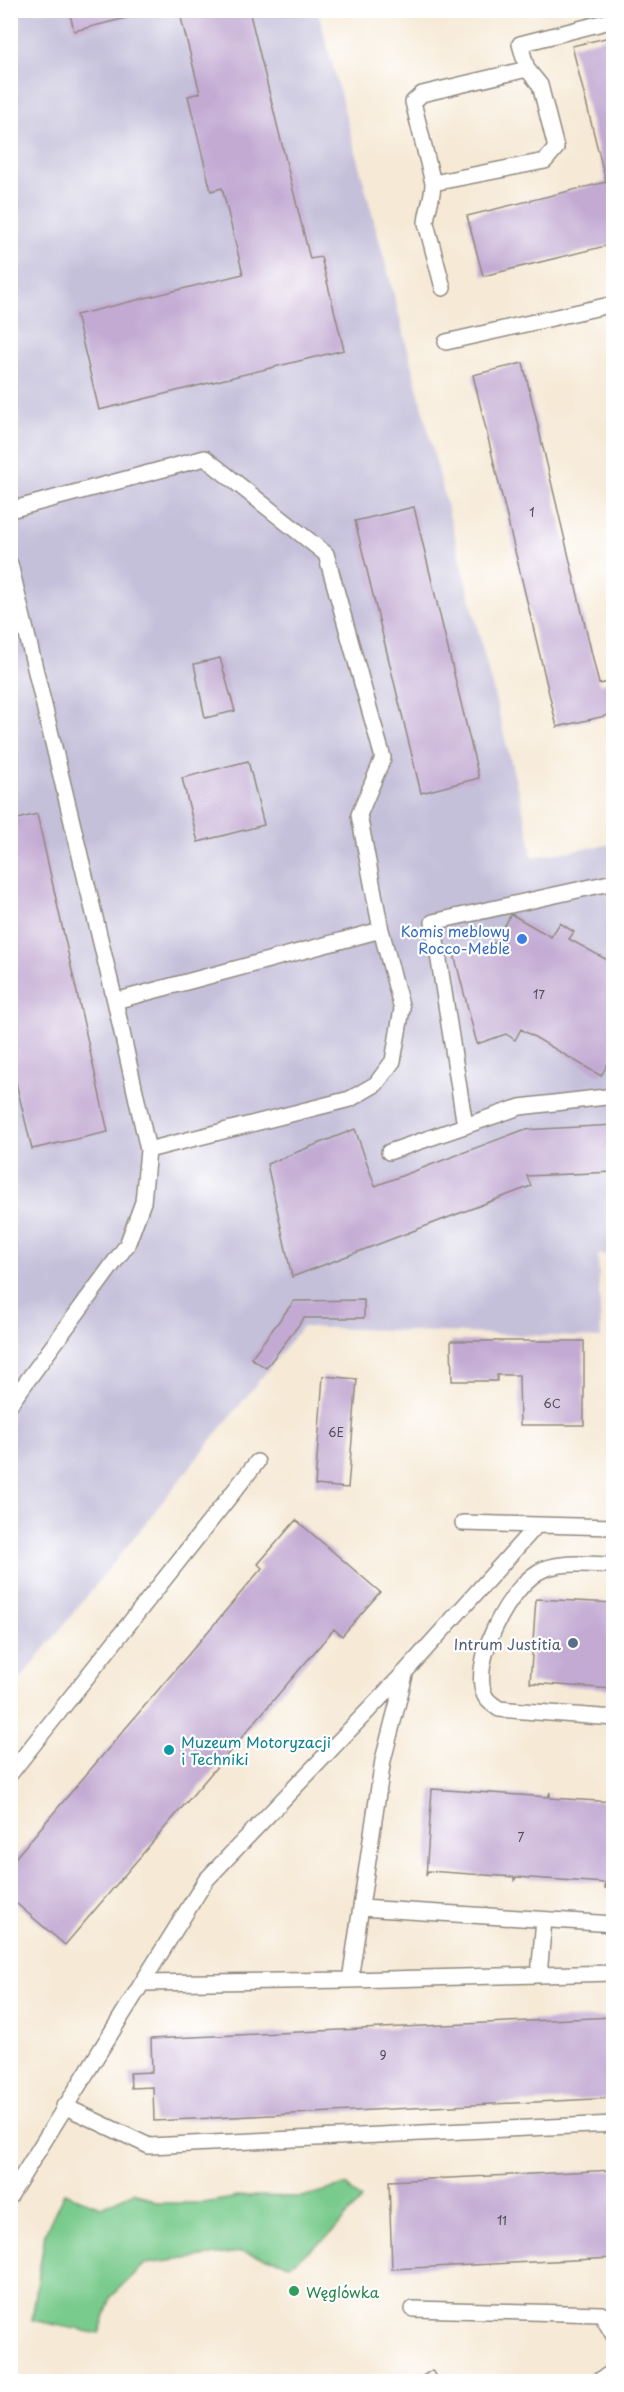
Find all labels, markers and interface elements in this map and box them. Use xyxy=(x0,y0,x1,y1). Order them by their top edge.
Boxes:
house number: 1 xyxy=(529,503,535,521)
place label: Komis meblowy Rocco-Meble xyxy=(401,919,510,959)
marker: Komis meblowy Rocco-Meble xyxy=(515,932,529,946)
house number: 17 xyxy=(533,985,545,1003)
house number: 6C xyxy=(543,1394,561,1412)
house number: 6E xyxy=(328,1423,344,1441)
place label: Intrum Justitia xyxy=(454,1632,562,1655)
marker: Intrum Justitia xyxy=(566,1636,580,1650)
place label: Muzeum Motoryzacji i Techniki xyxy=(181,1730,331,1770)
marker: Muzeum Motoryzacji i Techniki xyxy=(162,1743,176,1757)
house number: 7 xyxy=(518,1828,525,1846)
house number: 9 xyxy=(379,2046,387,2064)
house number: 11 xyxy=(497,2211,507,2229)
place label: Węglówka xyxy=(306,2280,380,2303)
marker: Węglówka xyxy=(287,2284,301,2298)

